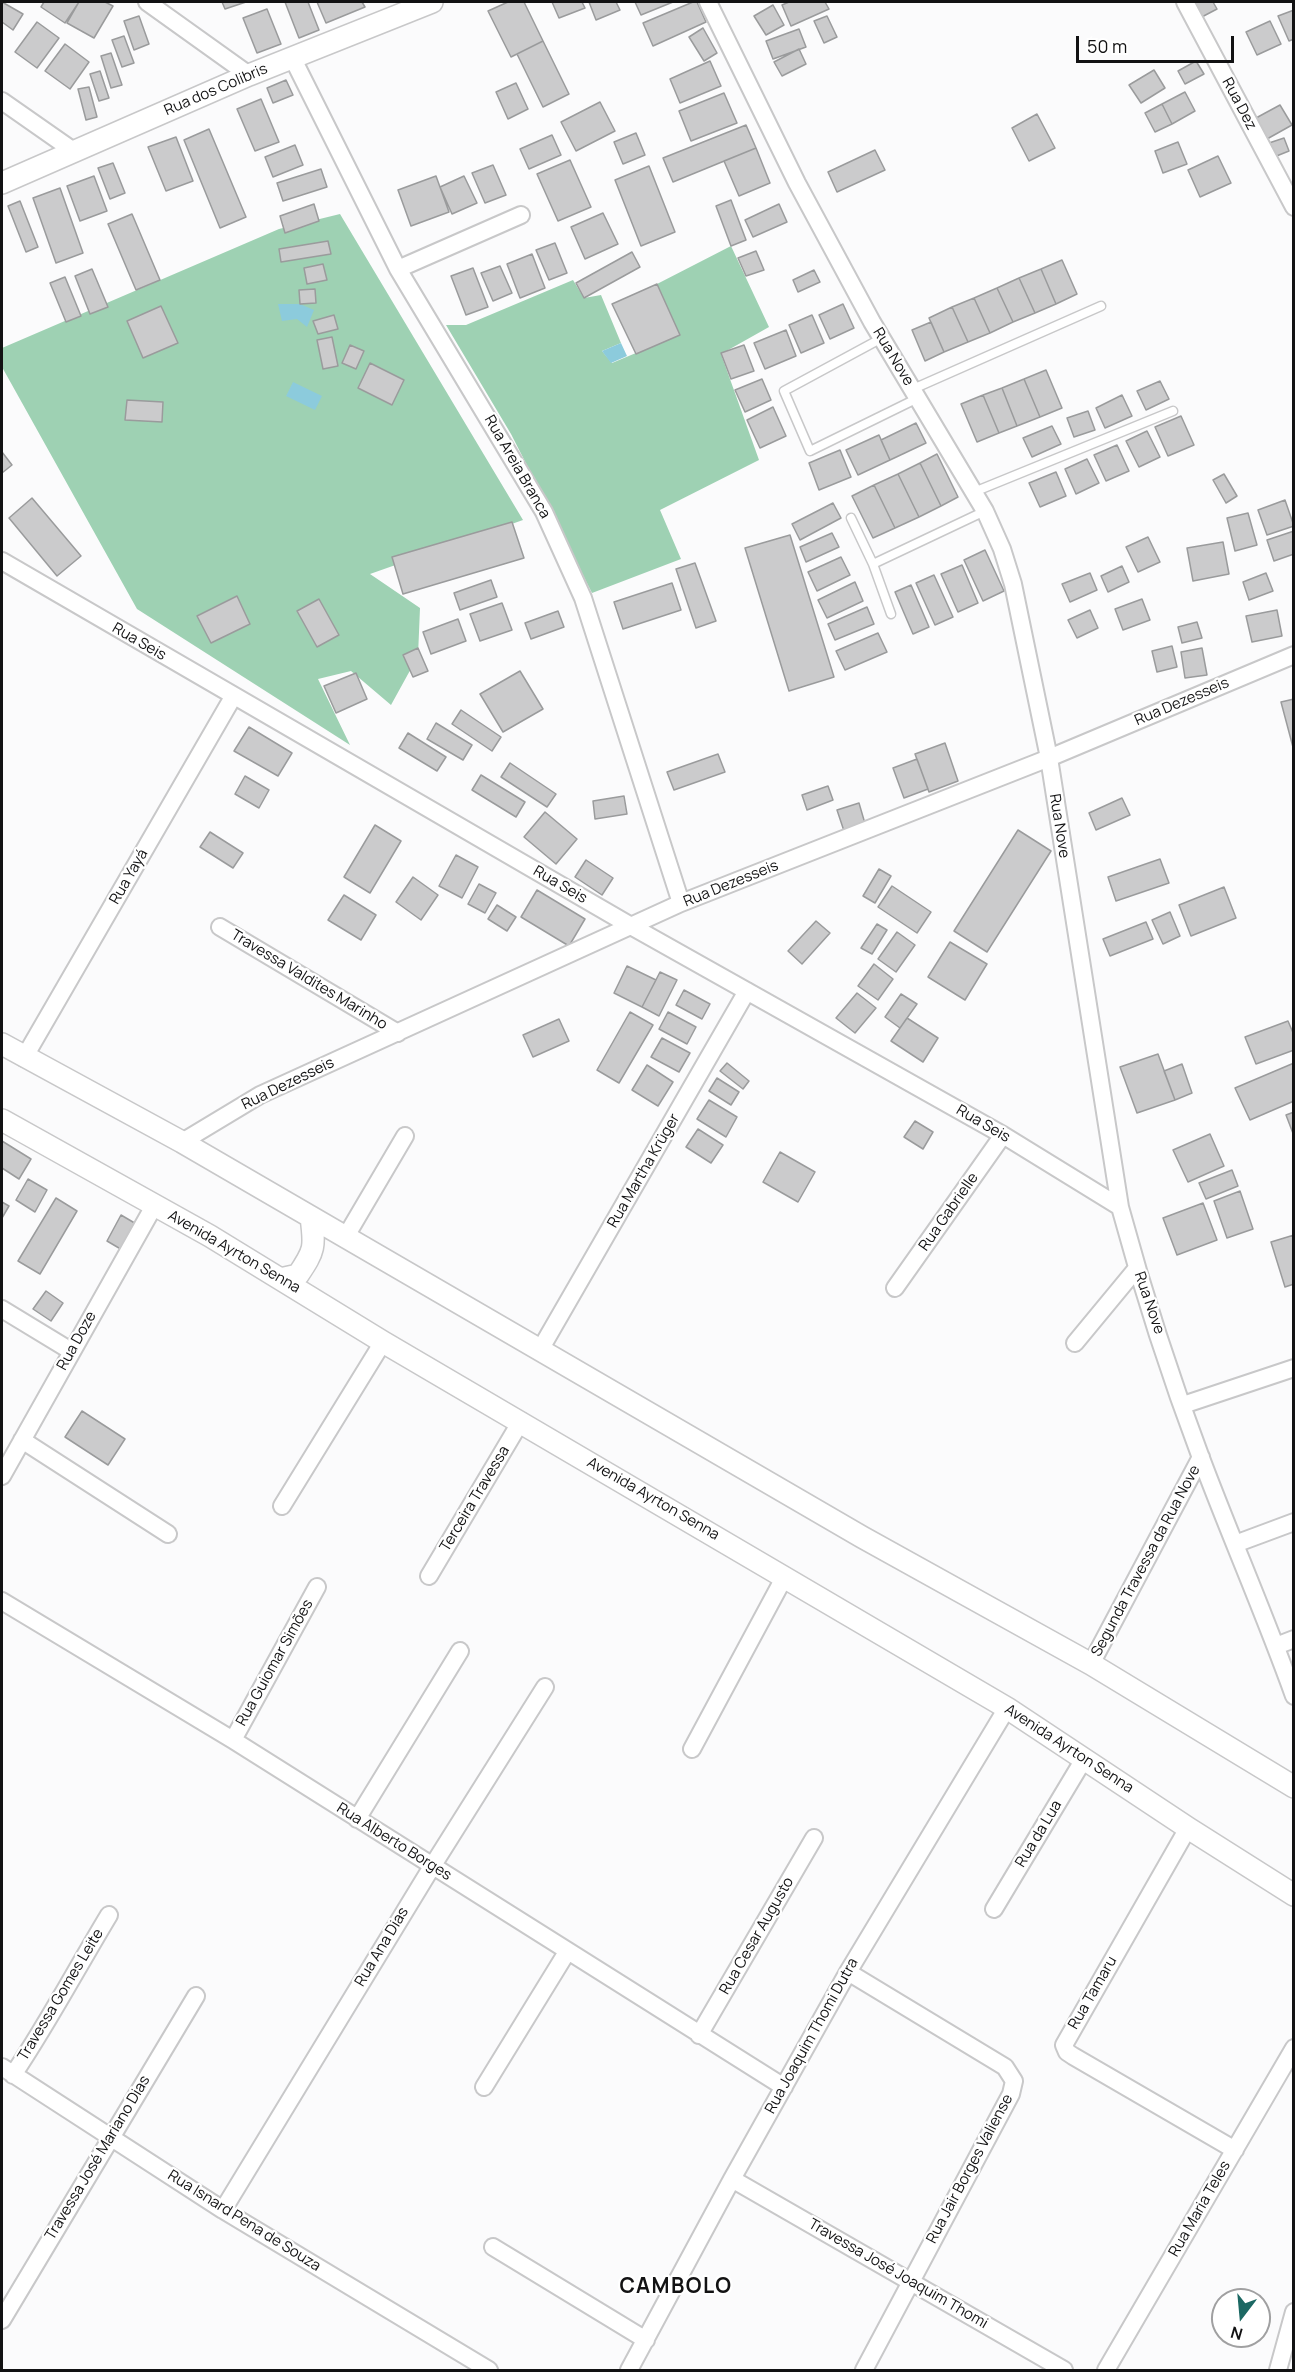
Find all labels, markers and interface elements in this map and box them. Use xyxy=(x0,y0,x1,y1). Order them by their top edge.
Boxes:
scale bar xyxy=(1079,24,1236,62)
text: 50 m xyxy=(1087,34,1127,58)
street label: Rua dos Colibris xyxy=(162,60,270,120)
street label: Rua Dez xyxy=(1218,75,1260,133)
street label: Rua Nove xyxy=(869,325,917,389)
street label: Rua Areia Branca xyxy=(480,412,554,522)
street label: Rua Seis xyxy=(109,619,169,665)
street label: Rua Dezesseis xyxy=(1132,674,1232,730)
street label: Rua Nove xyxy=(1045,793,1073,859)
street label: Rua Yayá xyxy=(106,846,152,908)
street label: Rua Dezesseis xyxy=(681,857,781,911)
street label: Rua Seis xyxy=(530,862,590,908)
street label: Travessa Valdites Marinho xyxy=(228,926,390,1034)
street label: Rua Dezesseis xyxy=(239,1054,337,1114)
street label: Rua Seis xyxy=(953,1101,1013,1147)
street label: Rua Martha Krüger xyxy=(604,1111,684,1231)
street label: Rua Gabrielle xyxy=(916,1170,982,1254)
street label: Avenida Ayrton Senna xyxy=(165,1207,303,1297)
street label: Rua Nove xyxy=(1130,1270,1168,1336)
street label: Rua Doze xyxy=(54,1308,100,1374)
street label: Terceira Travessa xyxy=(436,1443,514,1555)
street label: Avenida Ayrton Senna xyxy=(584,1454,722,1544)
street label: Segunda Travessa da Rua Nove xyxy=(1088,1462,1204,1660)
street label: Rua Guiomar Simões xyxy=(233,1597,317,1729)
street label: Avenida Ayrton Senna xyxy=(1001,1701,1137,1797)
street label: Rua da Lua xyxy=(1012,1797,1066,1871)
street label: Rua Alberto Borges xyxy=(333,1799,455,1885)
street label: Rua Cesar Augusto xyxy=(716,1874,798,1998)
street label: Rua Ana Dias xyxy=(351,1904,413,1990)
street label: Travessa Gomes Leite xyxy=(14,1926,108,2064)
street label: Rua Tamaru xyxy=(1065,1953,1121,2033)
street label: Rua Joaquim Thomi Dutra xyxy=(762,1955,862,2117)
street label: Travessa José Mariano Dias xyxy=(42,2073,154,2243)
street label: Rua Jair Borges Valiense xyxy=(923,2091,1017,2247)
street label: Rua Maria Teles xyxy=(1165,2158,1235,2260)
street label: Rua Isnard Pena de Souza xyxy=(164,2167,324,2275)
street label: Travessa José Joaquim Thomi xyxy=(805,2215,991,2333)
district label: CAMBOLO xyxy=(619,2274,733,2300)
north arrow xyxy=(1211,2288,1271,2348)
text: N xyxy=(1228,2321,1245,2346)

